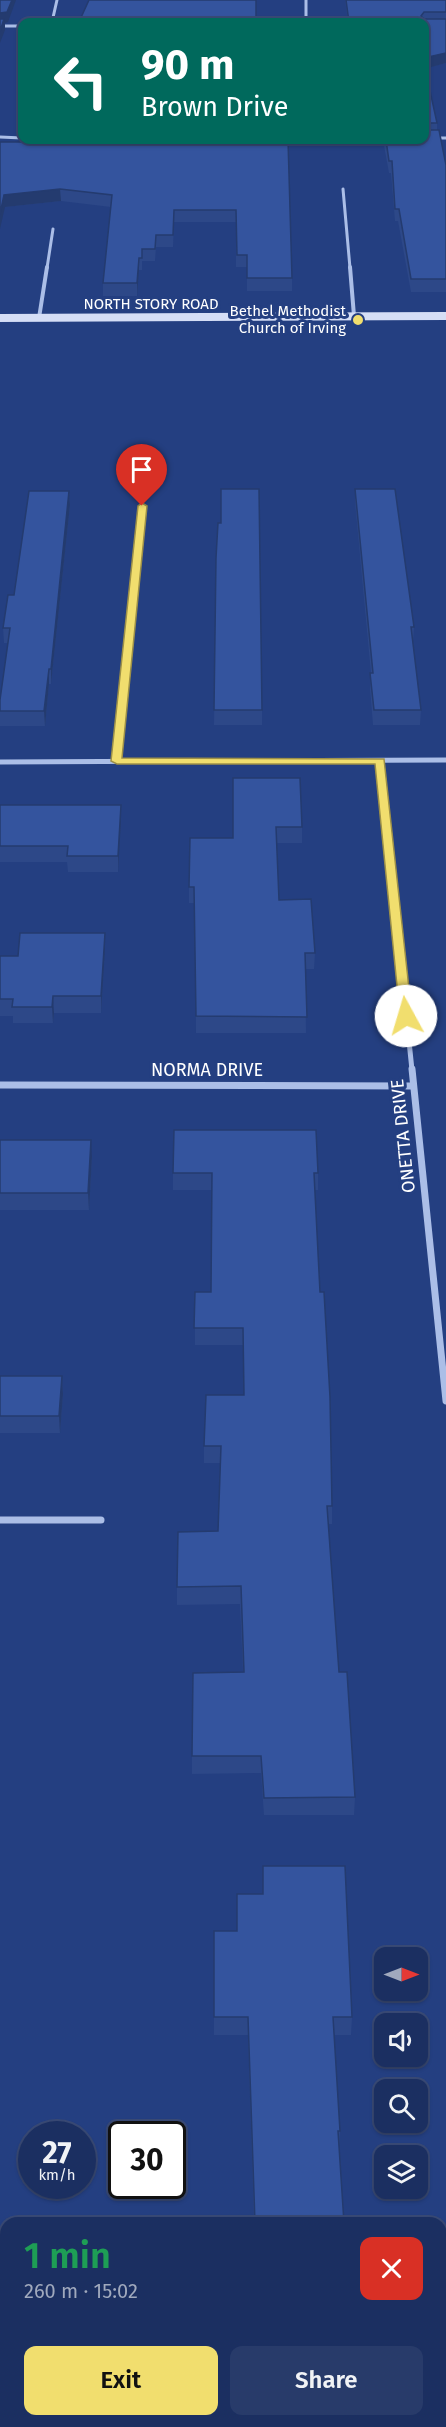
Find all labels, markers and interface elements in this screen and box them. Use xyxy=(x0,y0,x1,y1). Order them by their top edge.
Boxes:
text: 90 m xyxy=(141,40,235,90)
icon: left xyxy=(42,42,120,120)
text: Brown Drive xyxy=(141,91,288,123)
street label: NORTH STORY ROAD xyxy=(83,295,219,313)
place label: Bethel Methodist Church of Irving xyxy=(230,302,347,337)
marker: Bethel Methodist Church of Irving xyxy=(351,313,365,327)
pin xyxy=(116,444,167,506)
icon: arrive xyxy=(125,453,158,486)
position arrow xyxy=(374,984,438,1048)
street label: NORMA DRIVE xyxy=(151,1059,263,1081)
street label: ONETTA DRIVE xyxy=(386,1078,420,1194)
north arrow xyxy=(374,1947,428,2001)
map controls xyxy=(374,1947,428,2199)
button: sound xyxy=(374,2013,428,2067)
button: search xyxy=(374,2079,428,2133)
speed limit sign: 30 xyxy=(108,2121,186,2199)
text: 27 xyxy=(42,2135,72,2171)
button: layers xyxy=(374,2145,428,2199)
text: km/h xyxy=(38,2166,76,2184)
text: 1 min xyxy=(24,2234,111,2278)
button: close xyxy=(360,2237,423,2300)
text: 260 m · 15:02 xyxy=(24,2279,138,2303)
button: Exit xyxy=(24,2346,218,2415)
button: Share xyxy=(230,2346,423,2415)

